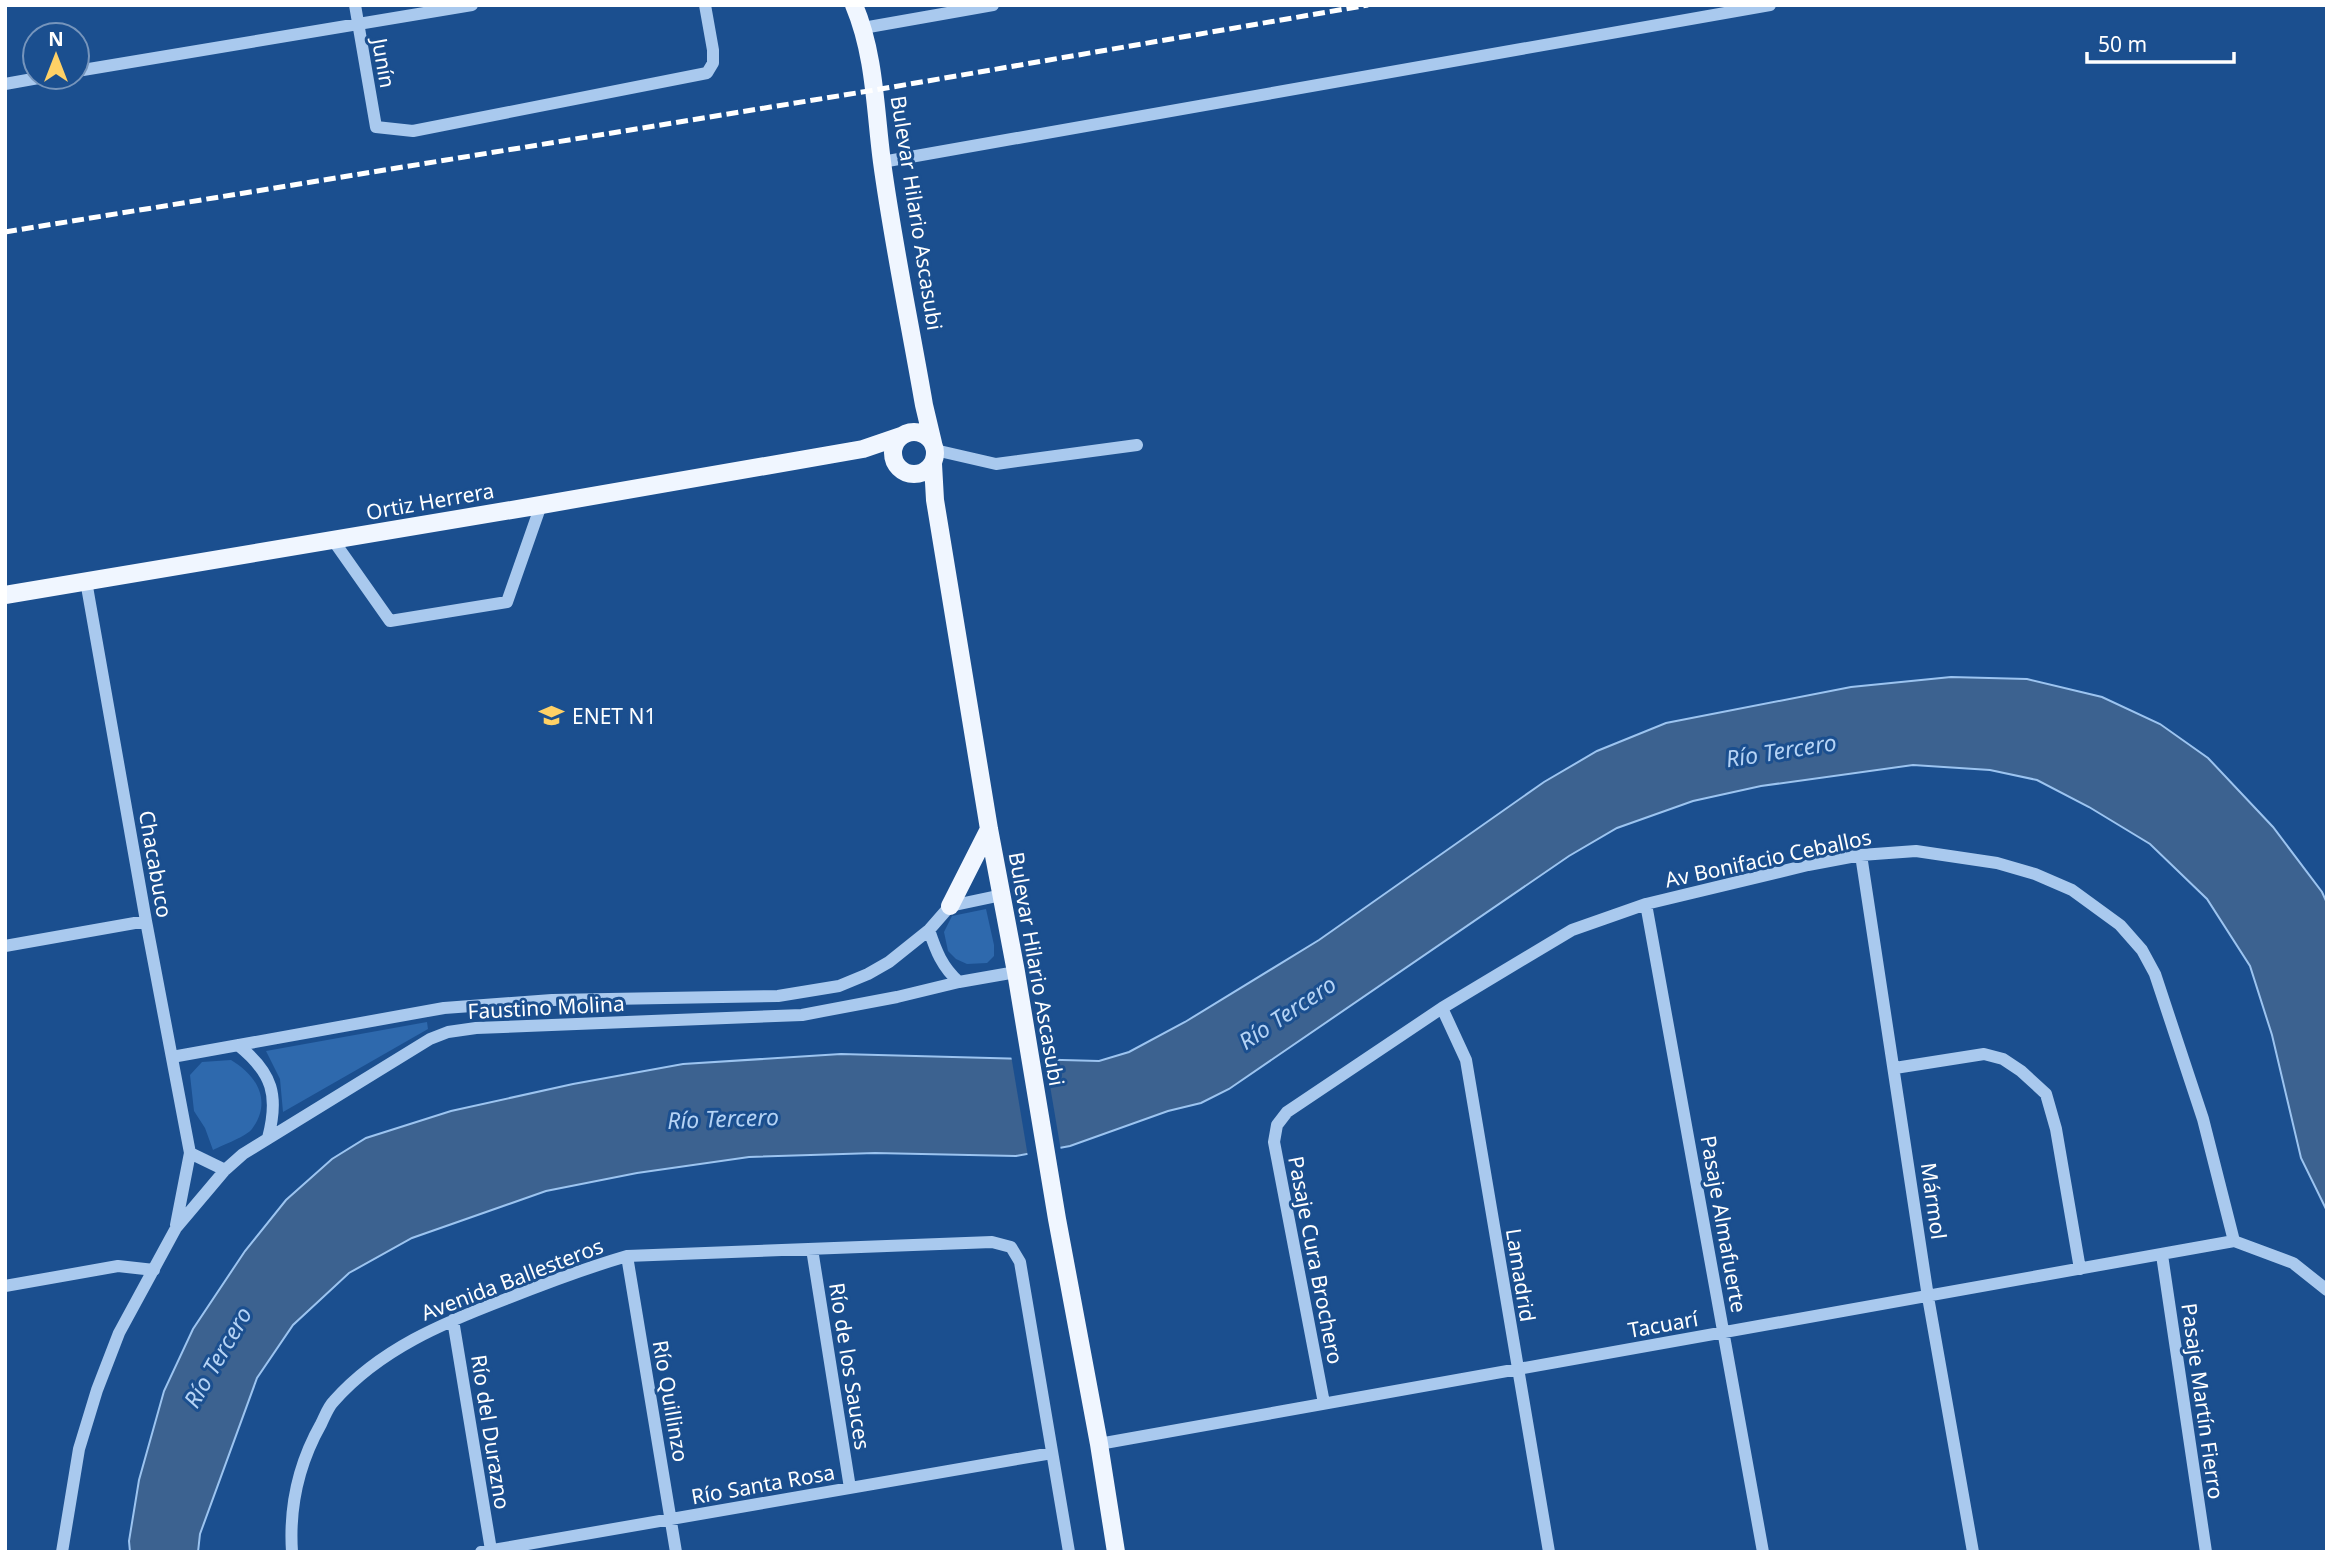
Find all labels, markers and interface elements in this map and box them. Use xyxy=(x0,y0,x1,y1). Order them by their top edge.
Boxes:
north arrow xyxy=(21,21,91,91)
scale bar xyxy=(2087,21,2234,65)
text: N xyxy=(48,26,64,52)
text: 50 m xyxy=(2098,30,2147,58)
street label: Junín xyxy=(366,34,402,90)
street label: Bulevar Hilario Ascasubi xyxy=(885,94,949,332)
street label: Ortiz Herrera xyxy=(364,476,496,526)
school or university icon: ENET N1 xyxy=(538,702,566,730)
place label: ENET N1 xyxy=(572,702,656,730)
water label: Río Tercero xyxy=(1723,725,1839,775)
street label: Chacabuco xyxy=(133,808,179,920)
street label: Av Bonifacio Ceballos xyxy=(1662,822,1874,894)
street label: Bulevar Hilario Ascasubi xyxy=(1003,850,1071,1088)
water label: Río Tercero xyxy=(1232,968,1342,1056)
street label: Faustino Molina xyxy=(467,989,625,1025)
water label: Río Tercero xyxy=(667,1100,779,1136)
street label: Pasaje Almafuerte xyxy=(1695,1133,1753,1315)
street label: Pasaje Cura Brochero xyxy=(1282,1154,1350,1366)
street label: Mármol xyxy=(1915,1161,1953,1241)
street label: Lamadrid xyxy=(1500,1226,1542,1324)
street label: Avenida Ballesteros xyxy=(417,1231,607,1327)
street label: Río de los Sauces xyxy=(823,1280,877,1452)
water label: Río Tercero xyxy=(175,1301,259,1413)
street label: Pasaje Martín Fierro xyxy=(2175,1301,2231,1501)
street label: Tacuarí xyxy=(1626,1304,1701,1344)
street label: Río Quillinzo xyxy=(647,1338,695,1464)
street label: Río del Durazno xyxy=(465,1353,517,1511)
street label: Río Santa Rosa xyxy=(689,1458,837,1510)

